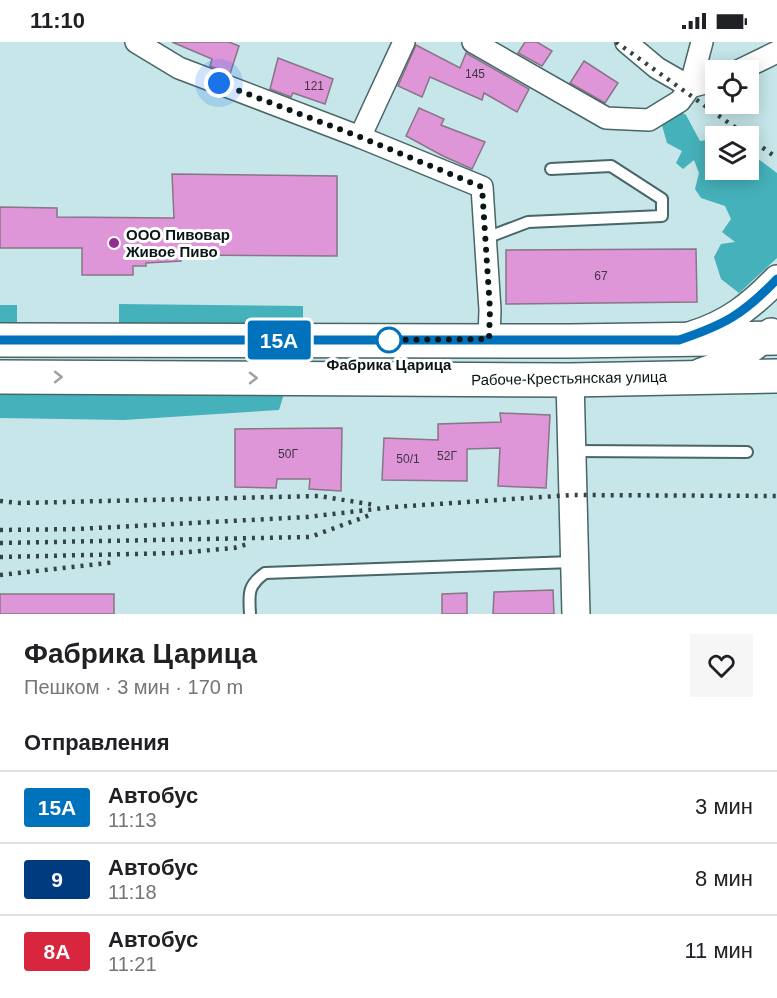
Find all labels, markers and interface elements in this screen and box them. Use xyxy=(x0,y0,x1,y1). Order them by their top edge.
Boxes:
text: 11:10 xyxy=(30,8,85,33)
map controls xyxy=(705,60,759,180)
button: locate xyxy=(705,60,759,114)
house number: 145 xyxy=(465,67,485,81)
your location xyxy=(204,68,234,98)
house number: 121 xyxy=(304,79,324,93)
button: layers xyxy=(705,126,759,180)
place label: ООО Пивовар Живое Пиво xyxy=(125,226,230,260)
marker: ООО Пивовар Живое Пиво xyxy=(107,236,121,250)
house number: 67 xyxy=(594,269,608,283)
line badge: 15А xyxy=(244,320,314,360)
marker: Фабрика Царица xyxy=(376,327,402,353)
text: 15А xyxy=(260,329,298,352)
place label: Фабрика Царица xyxy=(327,356,452,373)
street label: Рабоче-Крестьянская улица xyxy=(471,368,668,388)
one-way arrow xyxy=(54,371,63,384)
one-way arrow xyxy=(249,372,258,385)
house number: 50Г xyxy=(278,447,298,461)
house number: 52Г xyxy=(437,449,457,463)
house number: 50/1 xyxy=(396,452,420,466)
button: heart xyxy=(690,634,753,697)
text: Фабрика Царица xyxy=(24,638,257,669)
text: Пешком · 3 мин · 170 m xyxy=(24,676,243,698)
text: Отправления xyxy=(24,730,170,755)
text: Автобус xyxy=(108,783,198,808)
text: 3 мин xyxy=(695,794,753,819)
text: 15А xyxy=(38,796,76,819)
text: 11:13 xyxy=(108,809,157,831)
text: Автобус xyxy=(108,855,198,880)
text: 8 мин xyxy=(695,866,753,891)
text: 9 xyxy=(51,868,63,891)
text: 11:18 xyxy=(108,881,157,903)
text: Автобус xyxy=(108,927,198,952)
text: 11 мин xyxy=(684,938,753,963)
text: 8А xyxy=(44,940,70,963)
text: 11:21 xyxy=(108,953,157,975)

